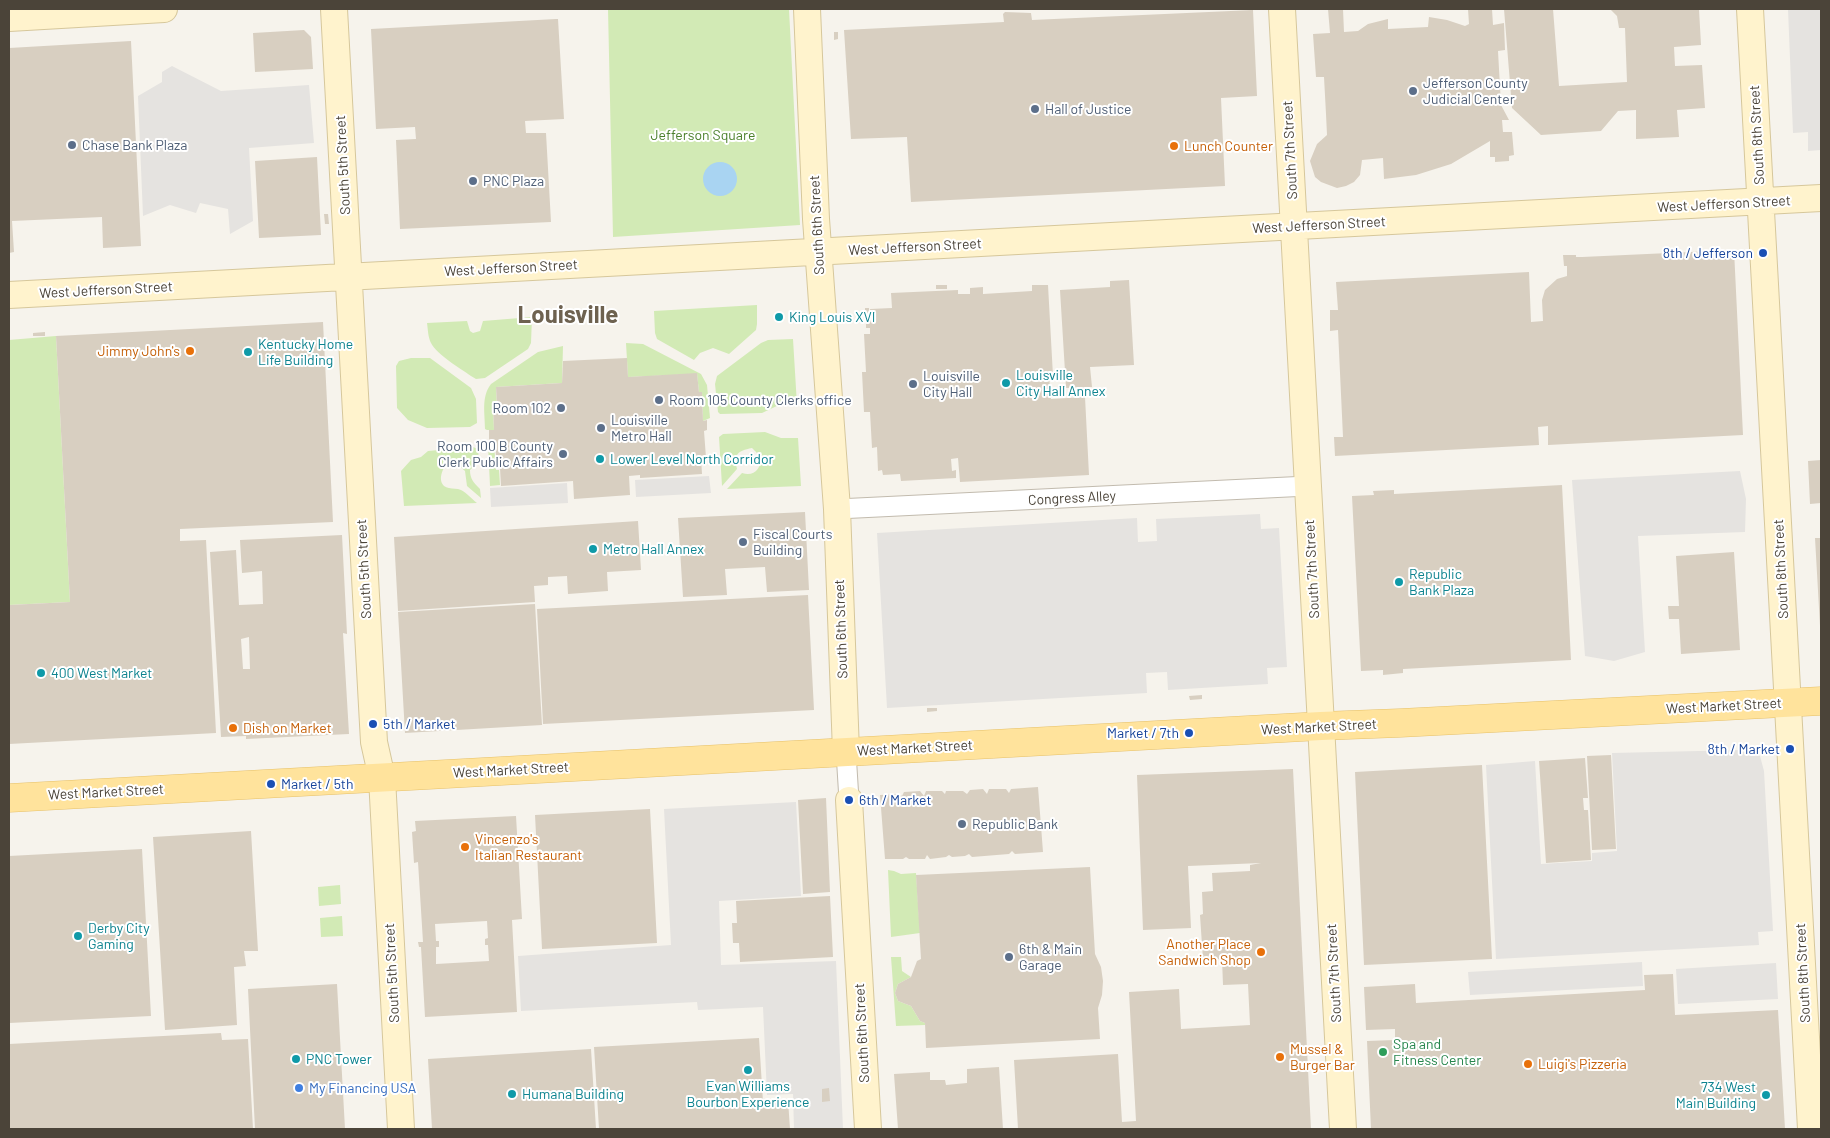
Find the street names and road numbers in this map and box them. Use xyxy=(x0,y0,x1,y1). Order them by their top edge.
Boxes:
street label: South 8th Street xyxy=(1746,85,1768,185)
street label: South 7th Street xyxy=(1279,100,1301,200)
street label: South 5th Street xyxy=(332,115,354,215)
street label: South 6th Street xyxy=(806,175,828,275)
street label: West Jefferson Street xyxy=(1657,192,1791,216)
street label: West Jefferson Street xyxy=(1252,213,1386,237)
street label: West Jefferson Street xyxy=(848,235,982,259)
street label: West Jefferson Street xyxy=(444,256,578,280)
street label: West Jefferson Street xyxy=(39,278,173,302)
street label: Congress Alley xyxy=(1027,487,1117,509)
street label: South 5th Street xyxy=(353,519,375,619)
street label: South 7th Street xyxy=(1301,519,1323,619)
street label: South 8th Street xyxy=(1770,519,1792,619)
street label: South 6th Street xyxy=(831,579,851,679)
street label: West Market Street xyxy=(1666,695,1782,717)
street label: West Market Street xyxy=(1261,716,1377,738)
street label: West Market Street xyxy=(857,737,973,759)
street label: West Market Street xyxy=(453,759,569,781)
street label: West Market Street xyxy=(48,781,164,803)
street label: South 5th Street xyxy=(381,923,403,1023)
street label: South 7th Street xyxy=(1323,923,1345,1023)
street label: South 8th Street xyxy=(1792,923,1814,1023)
street label: South 6th Street xyxy=(851,983,873,1083)

